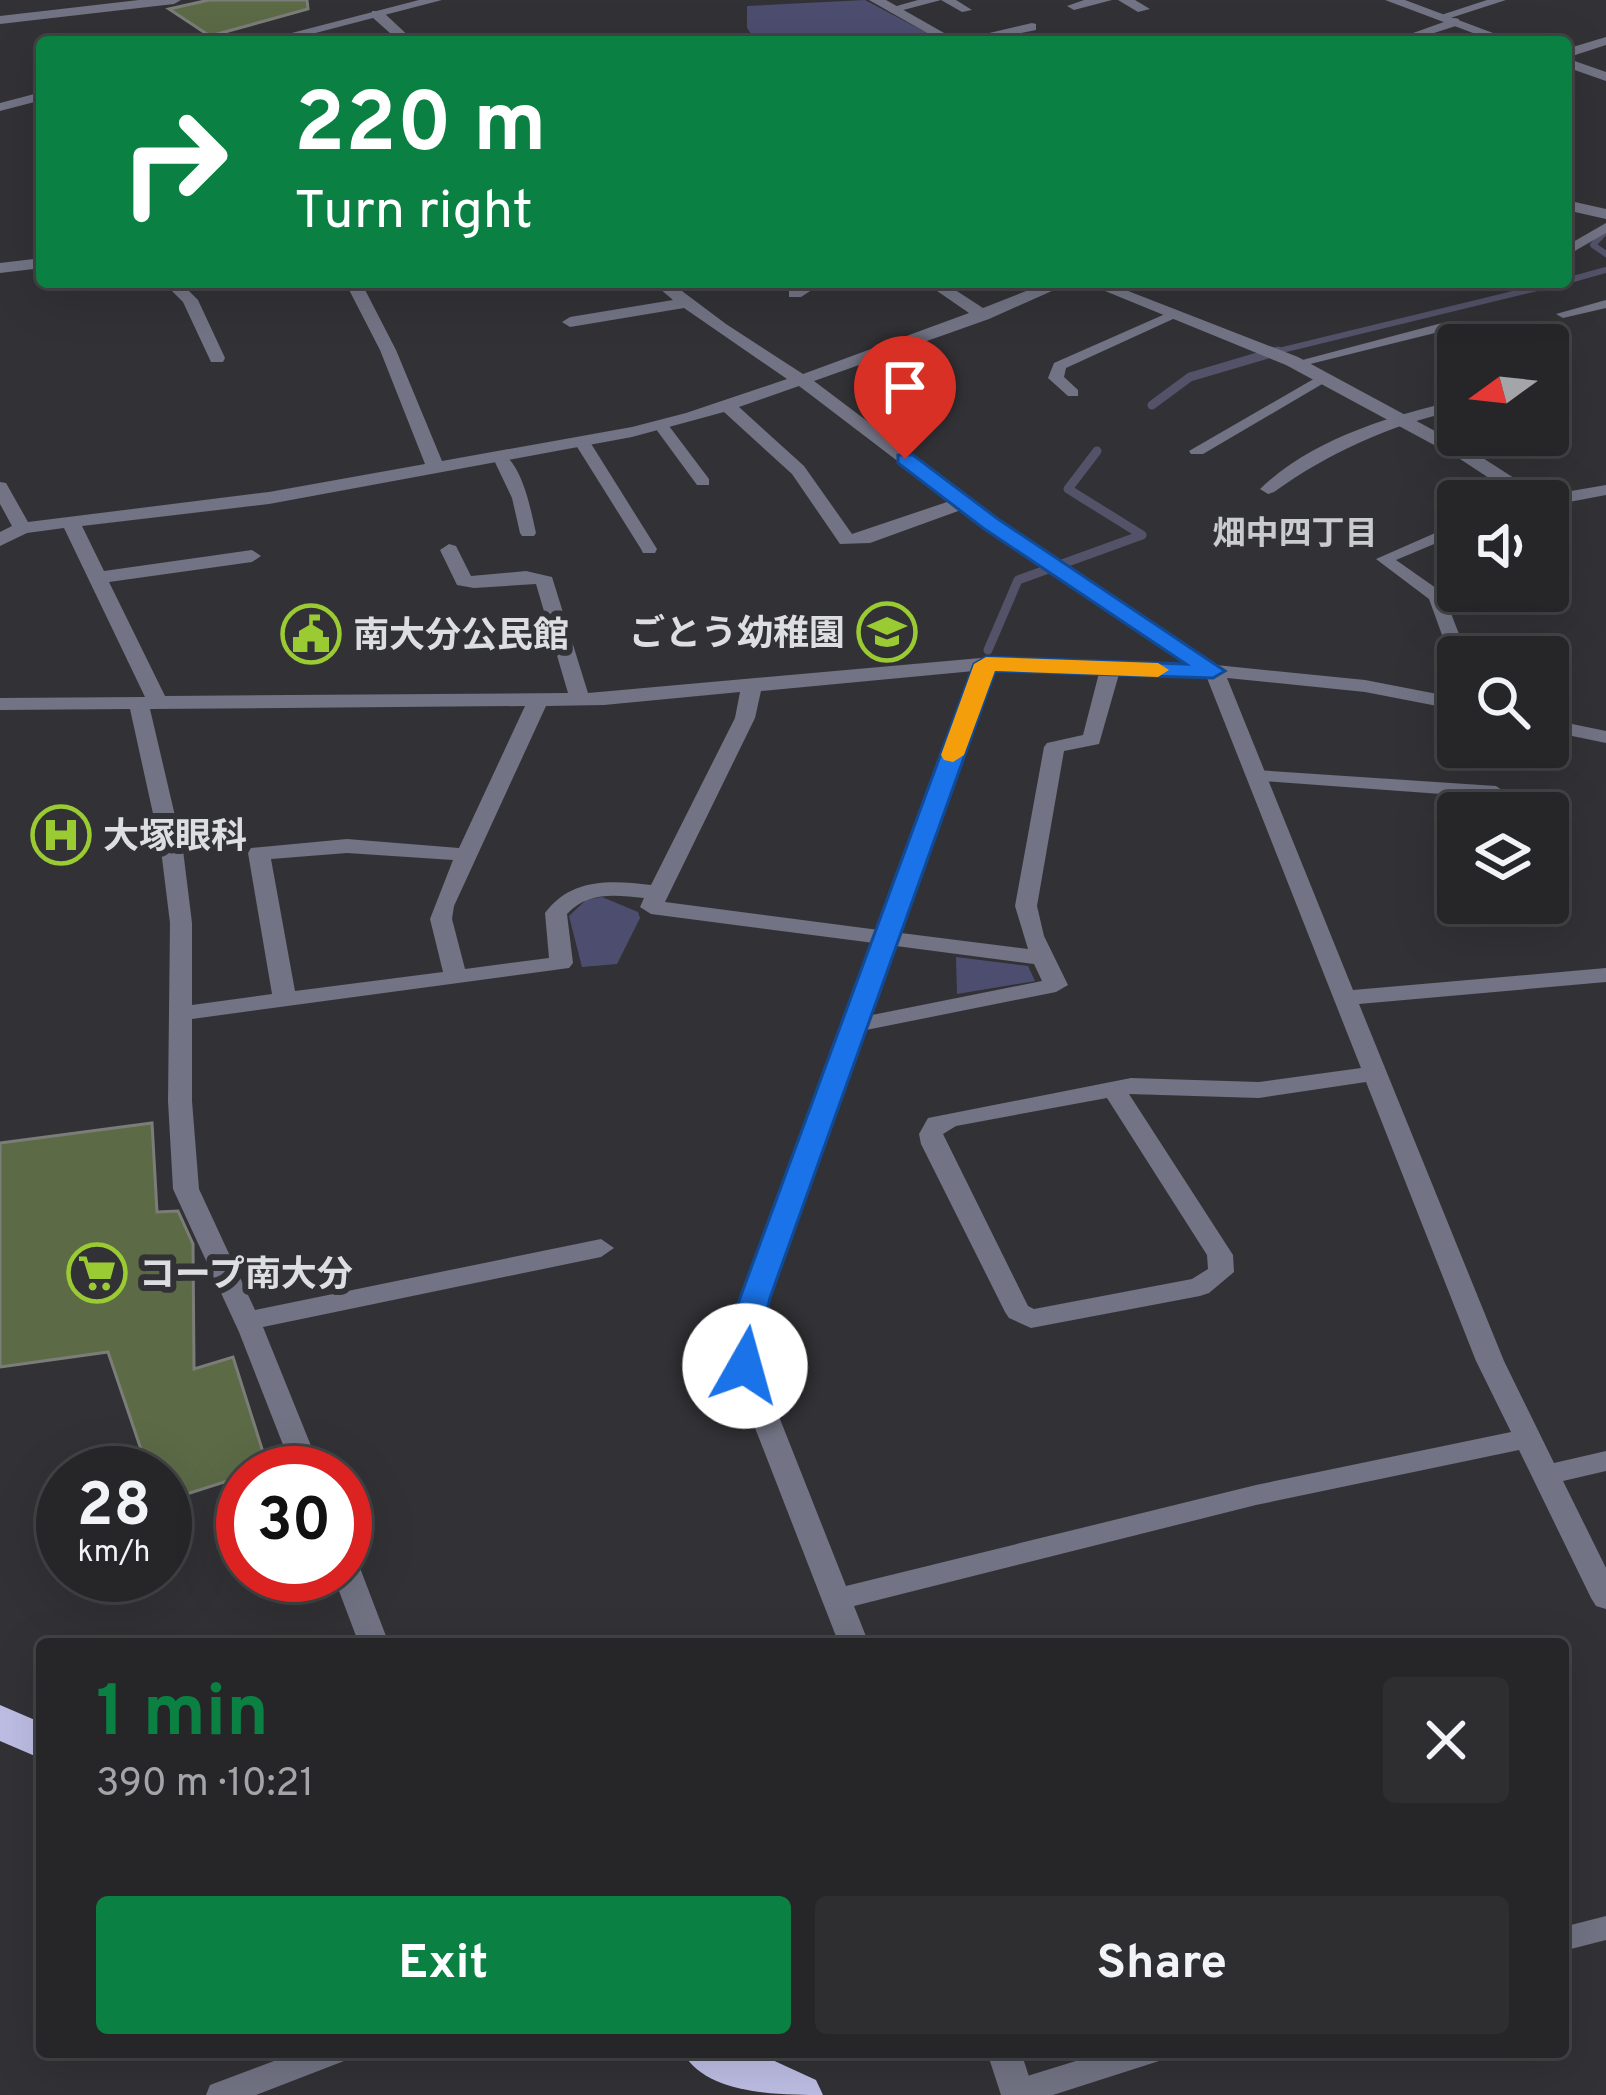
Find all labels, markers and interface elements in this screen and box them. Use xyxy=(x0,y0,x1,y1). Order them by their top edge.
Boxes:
text: 220 m xyxy=(294,75,547,181)
icon: right xyxy=(96,84,252,240)
text: Turn right xyxy=(294,179,533,248)
north arrow xyxy=(1437,324,1569,456)
map controls xyxy=(1437,324,1569,924)
pin xyxy=(854,336,956,459)
icon: arrive xyxy=(872,354,938,420)
button: sound xyxy=(1437,480,1569,612)
district label: 畑中四丁目 xyxy=(1213,515,1378,557)
school or university icon: ごとう幼稚園 xyxy=(856,601,918,663)
public building icon: 南大分公民館 xyxy=(280,603,342,665)
place label: ごとう幼稚園 xyxy=(629,613,845,659)
place label: 南大分公民館 xyxy=(353,615,569,661)
button: search xyxy=(1437,636,1569,768)
button: layers xyxy=(1437,792,1569,924)
hospital icon: 大塚眼科 xyxy=(30,804,92,866)
place label: 大塚眼科 xyxy=(103,816,247,862)
supermarket icon: コープ南大分 xyxy=(66,1242,128,1304)
place label: コープ南大分 xyxy=(139,1254,353,1300)
position arrow xyxy=(682,1303,808,1429)
speed limit sign: 30 xyxy=(216,1446,372,1602)
text: 28 xyxy=(77,1471,151,1547)
text: km/h xyxy=(78,1535,150,1572)
text: 1 min xyxy=(96,1670,269,1762)
button: close xyxy=(1383,1677,1509,1803)
text: 390 m · 10:21 xyxy=(96,1761,314,1810)
button: Exit xyxy=(96,1896,791,2034)
button: Share xyxy=(815,1896,1509,2034)

